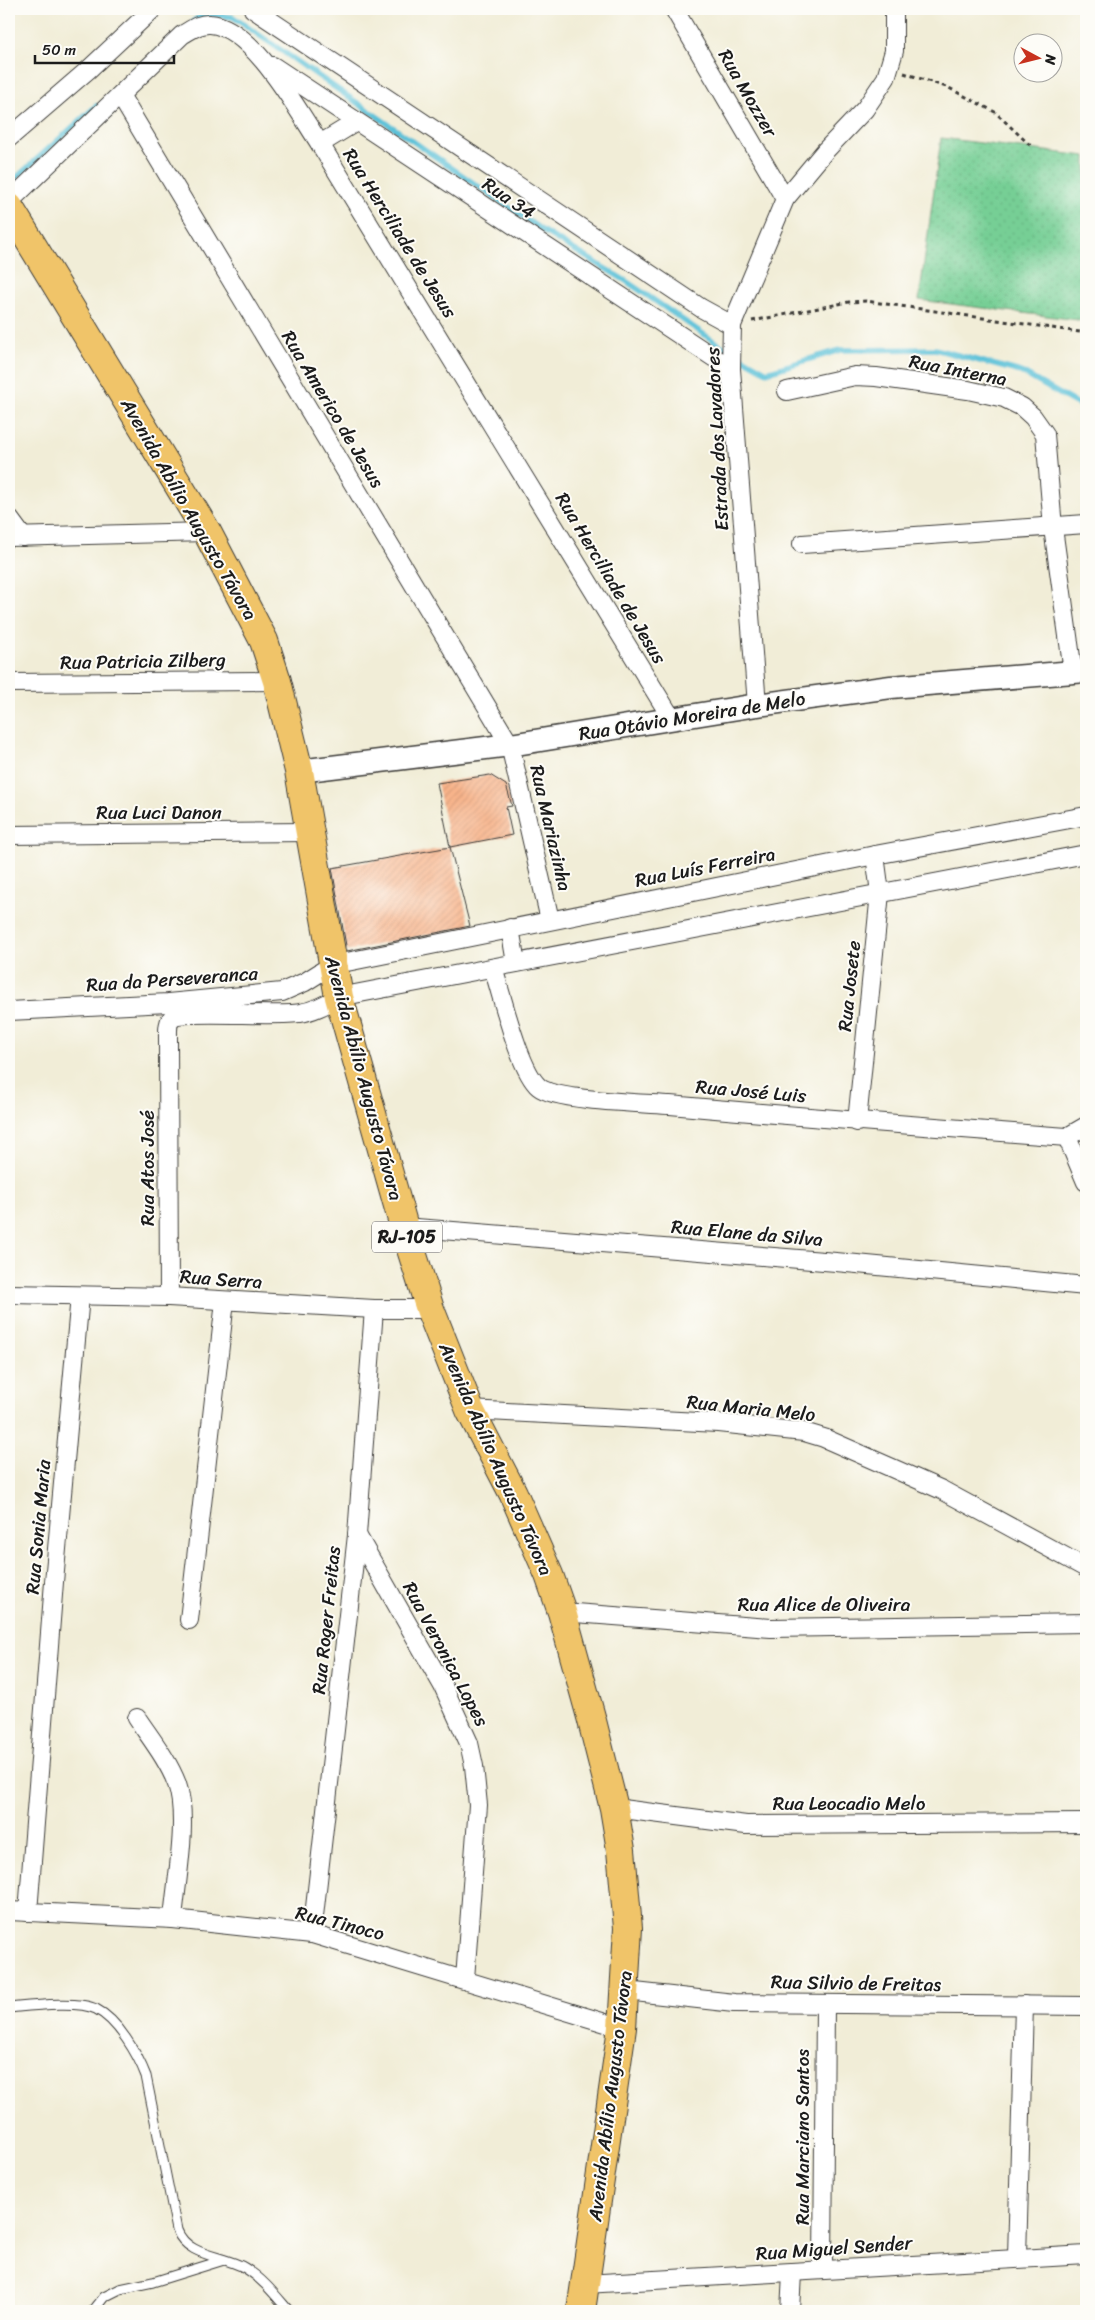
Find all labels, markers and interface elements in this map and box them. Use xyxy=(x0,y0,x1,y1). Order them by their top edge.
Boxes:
scale bar xyxy=(35,32,174,64)
north arrow xyxy=(1012,32,1062,82)
text: 50 m xyxy=(42,37,77,63)
street label: Rua Mozzer xyxy=(709,43,787,144)
text: N xyxy=(1037,52,1064,66)
street label: Rua Herciliade de Jesus xyxy=(334,141,466,325)
street label: Rua 34 xyxy=(476,168,543,228)
street label: Rua Americo de Jesus xyxy=(273,324,393,494)
street label: Rua Interna xyxy=(906,344,1010,396)
street label: Estrada dos Lavadores xyxy=(696,346,738,532)
street label: Avenida Abílio Augusto Távora xyxy=(111,391,267,627)
street label: Rua Herciliade de Jesus xyxy=(546,486,676,671)
street label: Rua Patricia Zilberg xyxy=(60,643,227,679)
street label: Rua Otávio Moreira de Melo xyxy=(576,682,808,750)
street label: Rua Mariazinha xyxy=(520,762,582,895)
street label: Rua Luci Danon xyxy=(96,796,222,829)
street label: Rua Luís Ferreira xyxy=(632,837,778,897)
street label: Rua Josete xyxy=(828,939,870,1033)
street label: Avenida Abílio Augusto Távora xyxy=(315,951,413,1205)
street label: Rua da Perseveranca xyxy=(85,957,259,1001)
street label: Rua José Luis xyxy=(694,1070,808,1112)
street label: Rua Atos José xyxy=(131,1110,164,1226)
street label: Rua Elane da Silva xyxy=(670,1210,825,1256)
road number: RJ-105 xyxy=(372,1222,442,1252)
street label: Rua Serra xyxy=(179,1260,264,1298)
street label: Avenida Abílio Augusto Távora xyxy=(429,1336,563,1581)
street label: Rua Maria Melo xyxy=(685,1385,817,1431)
street label: Rua Sonia Maria xyxy=(16,1458,60,1596)
street label: Rua Roger Freitas xyxy=(302,1544,350,1696)
street label: Rua Veronica Lopes xyxy=(394,1575,498,1733)
street label: Rua Alice de Oliveira xyxy=(738,1588,911,1621)
street label: Rua Leocadio Melo xyxy=(773,1787,925,1820)
street label: Rua Tinoco xyxy=(292,1896,388,1950)
street label: Rua Silvio de Freitas xyxy=(771,1965,942,2001)
street label: Avenida Abílio Augusto Távora xyxy=(578,1968,642,2224)
street label: Rua Marciano Santos xyxy=(786,2049,819,2225)
street label: Rua Miguel Sender xyxy=(755,2226,914,2270)

